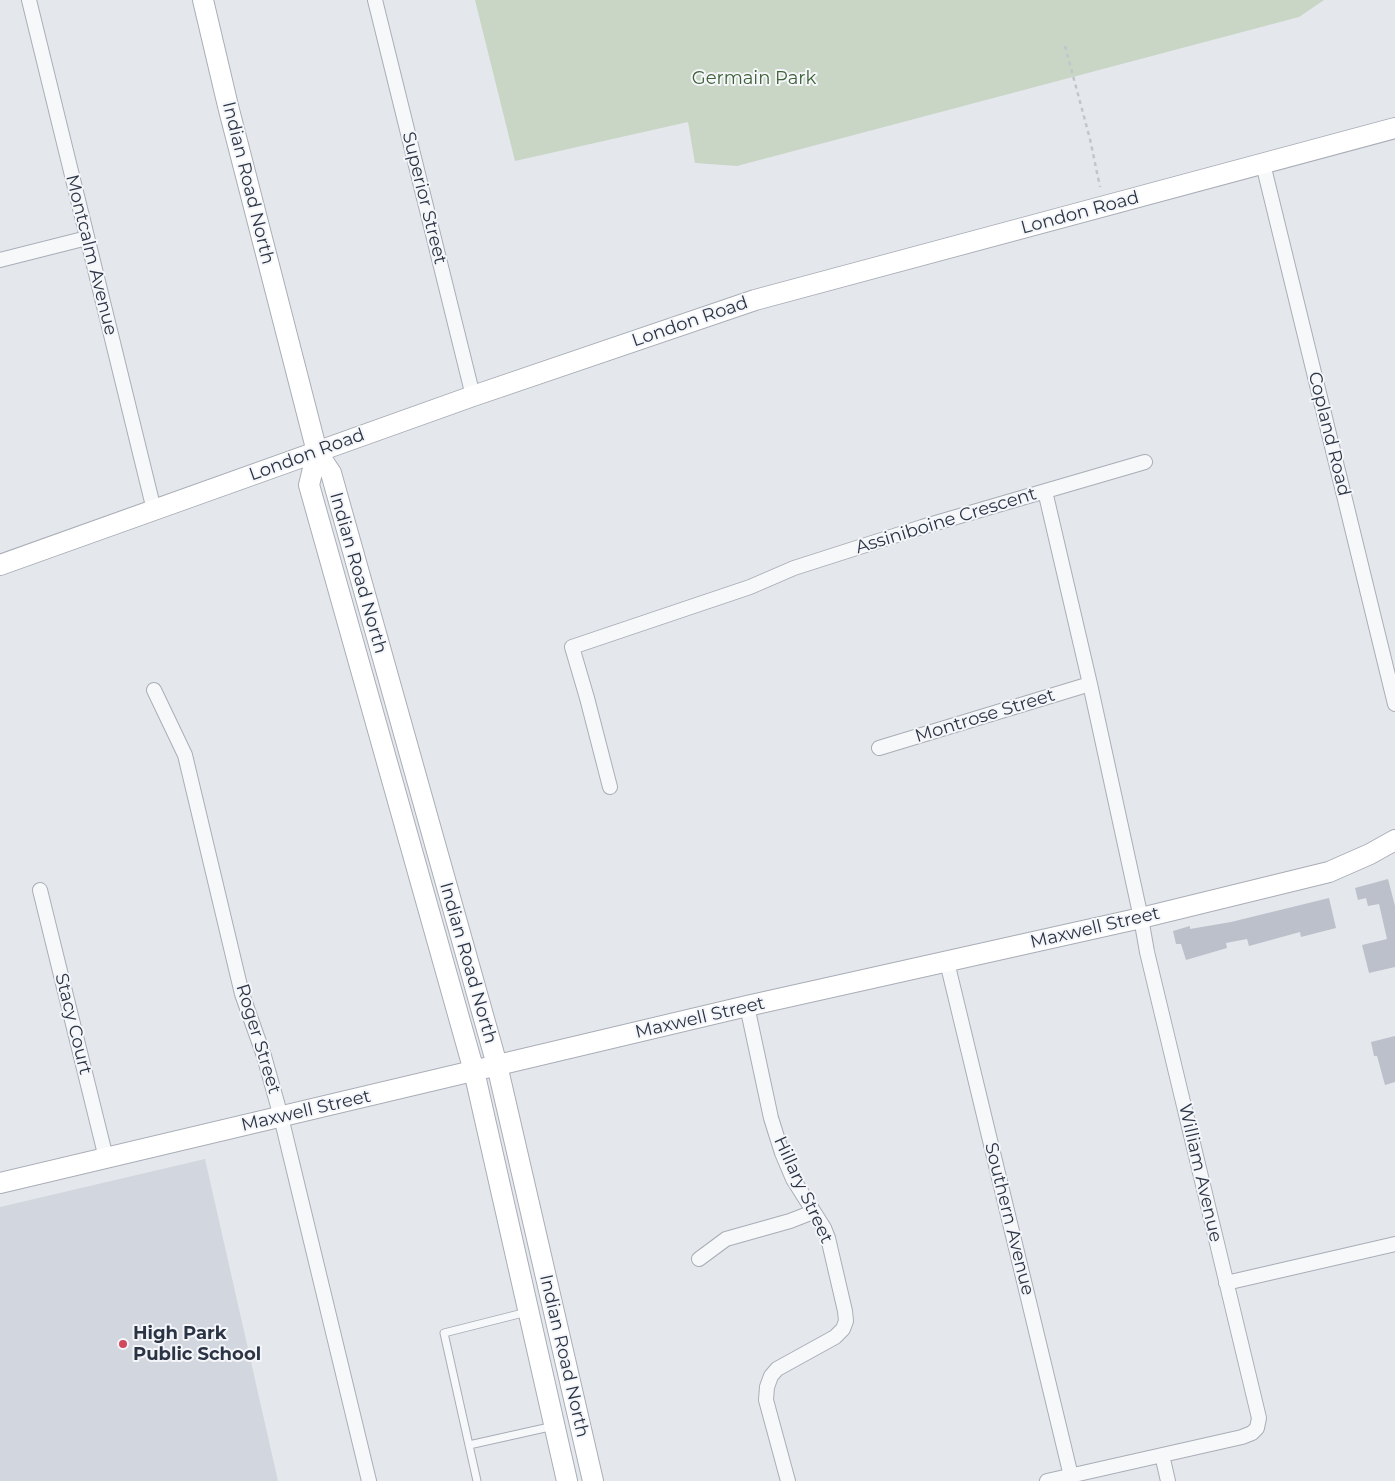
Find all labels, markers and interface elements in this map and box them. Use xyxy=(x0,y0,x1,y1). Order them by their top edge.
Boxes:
park label: Germain Park xyxy=(692,68,816,90)
street label: Indian Road North xyxy=(217,99,279,267)
street label: Superior Street xyxy=(397,130,451,266)
street label: Montcalm Avenue xyxy=(61,172,121,338)
street label: London Road xyxy=(1019,187,1141,239)
street label: London Road xyxy=(629,292,751,352)
street label: Copland Road xyxy=(1303,370,1355,498)
street label: London Road xyxy=(246,424,368,486)
street label: Assiniboine Crescent xyxy=(853,483,1039,559)
street label: Indian Road North xyxy=(325,490,391,656)
street label: Montrose Street xyxy=(913,684,1057,748)
street label: Indian Road North xyxy=(435,880,501,1046)
street label: Maxwell Street xyxy=(1028,903,1162,953)
street label: Stacy Court xyxy=(50,971,96,1077)
street label: Roger Street xyxy=(231,981,285,1097)
street label: Maxwell Street xyxy=(633,993,767,1043)
street label: Maxwell Street xyxy=(239,1086,373,1136)
street label: William Avenue xyxy=(1174,1102,1226,1244)
street label: Hillary Street xyxy=(769,1133,837,1247)
street label: Southern Avenue xyxy=(980,1140,1038,1298)
street label: Indian Road North xyxy=(535,1272,593,1440)
place label: High Park Public School xyxy=(133,1323,261,1366)
marker: High Park Public School xyxy=(117,1338,129,1350)

